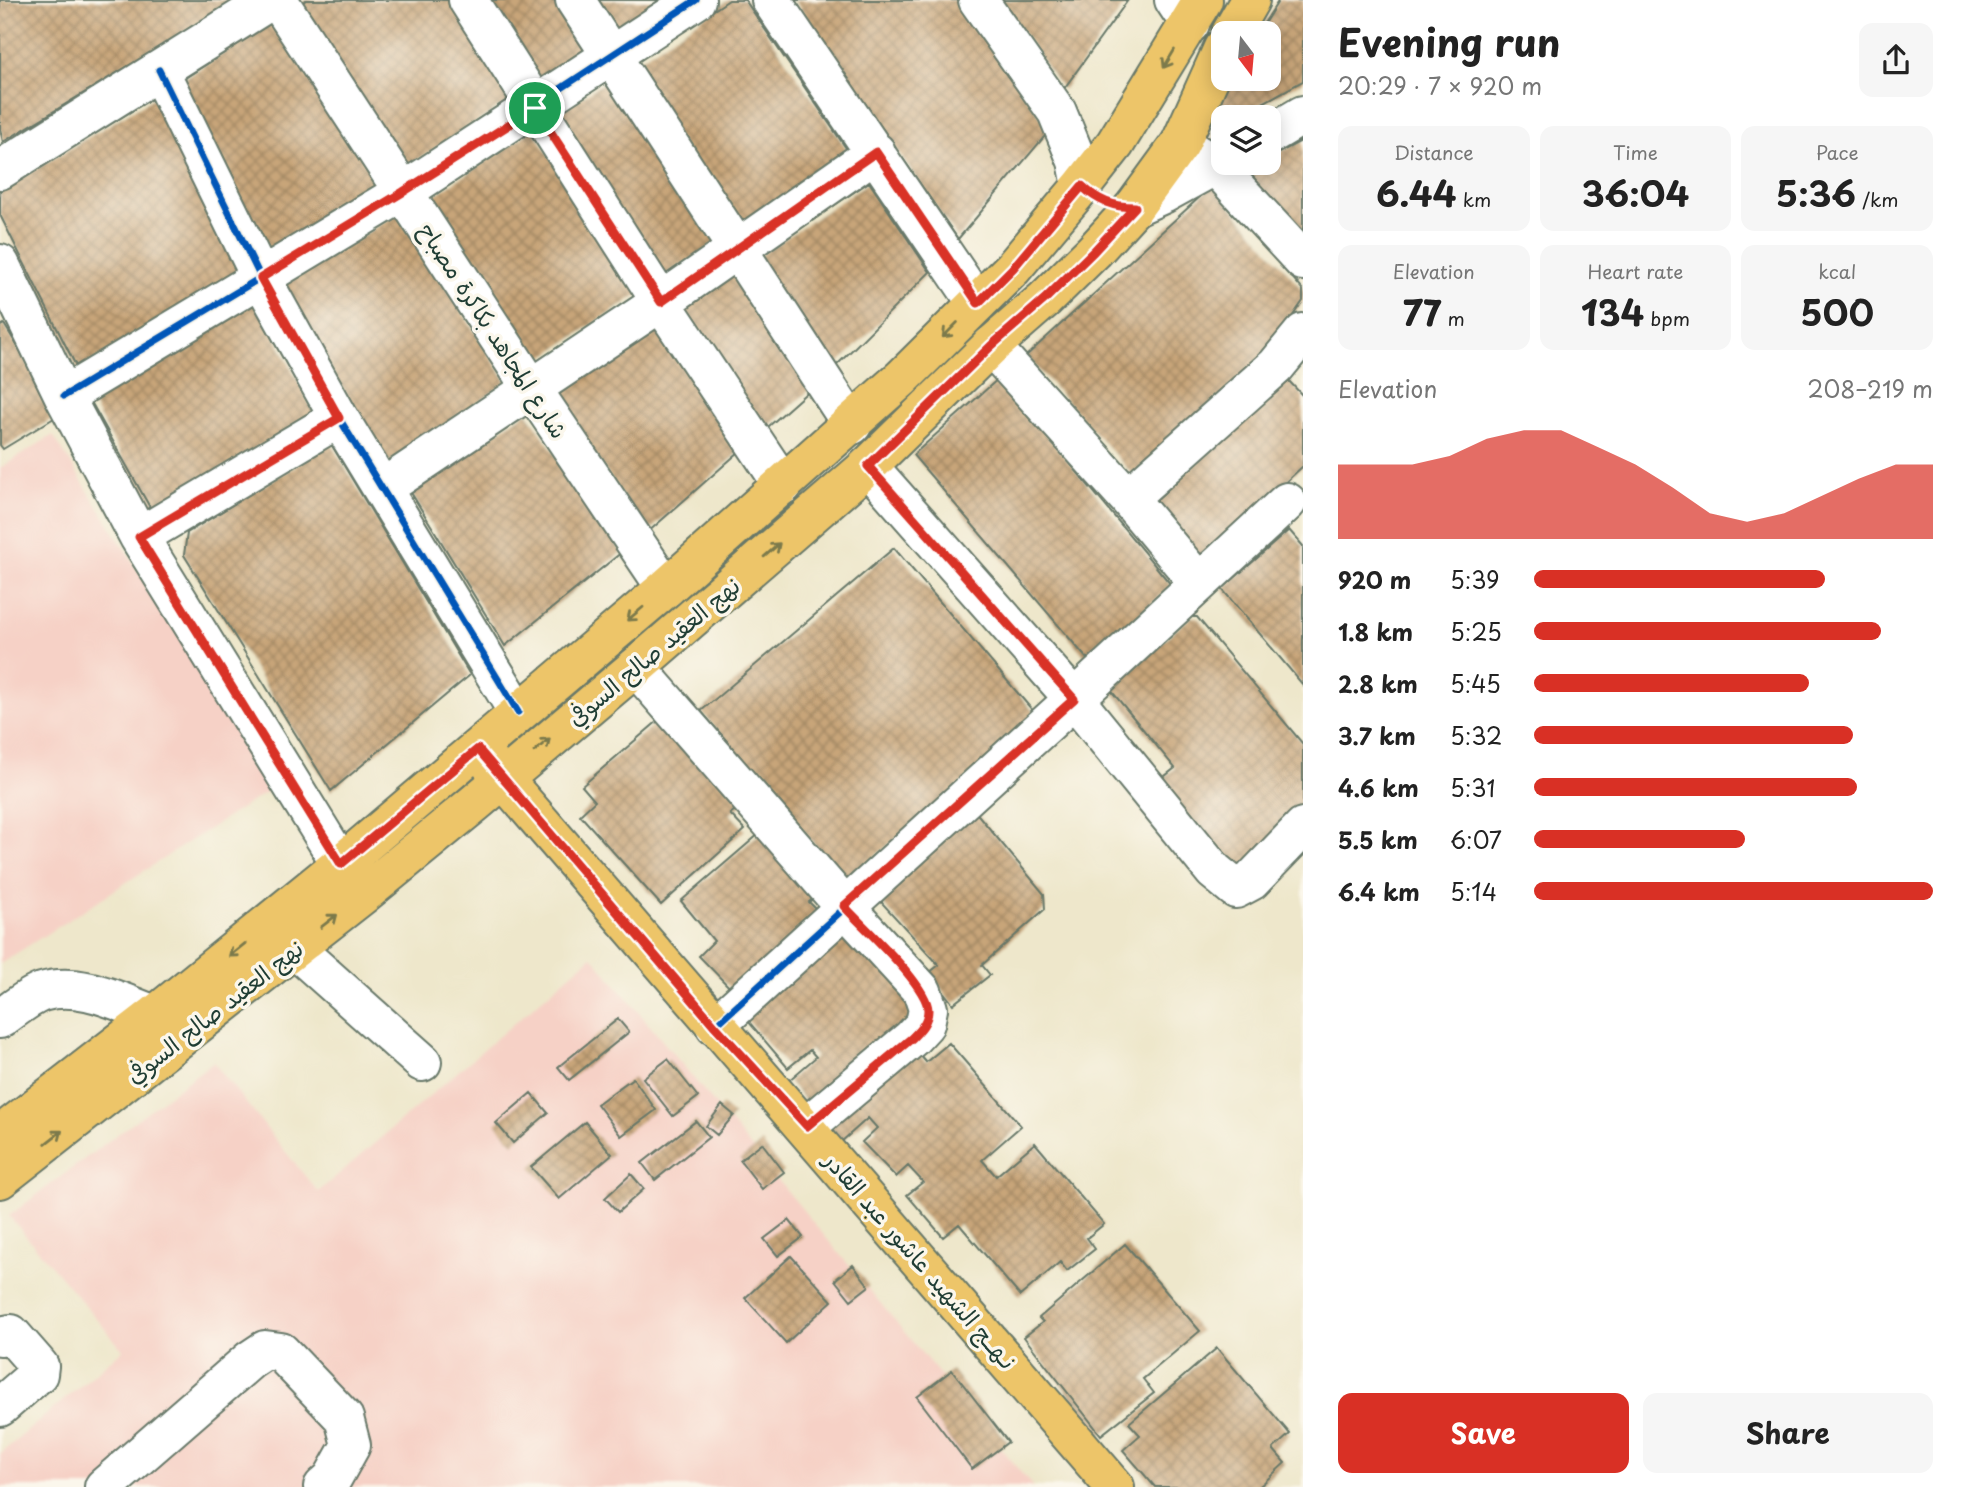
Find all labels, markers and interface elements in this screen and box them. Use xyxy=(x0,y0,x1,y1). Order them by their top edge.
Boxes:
text: Evening run xyxy=(1338,13,1560,70)
north arrow xyxy=(1211,21,1281,91)
map controls xyxy=(1211,21,1281,175)
button: share xyxy=(1859,23,1933,97)
one-way arrow xyxy=(1161,48,1175,68)
text: 20:29 · 7 × 920 m xyxy=(1338,68,1542,103)
pin xyxy=(505,78,565,138)
icon: arrive xyxy=(516,89,554,127)
button: layers xyxy=(1211,105,1281,175)
text: Distance xyxy=(1394,138,1474,166)
text: Time xyxy=(1613,138,1658,166)
text: Pace xyxy=(1816,138,1859,166)
text: 6.44 xyxy=(1376,166,1457,219)
text: 36:04 xyxy=(1582,166,1689,219)
text: 5:36 xyxy=(1776,166,1856,219)
text: km xyxy=(1457,185,1491,213)
text: /km xyxy=(1856,185,1899,213)
street label: شارع المجاهد بكاكرة مصباح xyxy=(411,215,577,445)
text: Elevation xyxy=(1393,257,1475,285)
text: Heart rate xyxy=(1588,257,1683,285)
text: kcal xyxy=(1818,257,1856,285)
text: 77 xyxy=(1403,285,1441,338)
text: 134 xyxy=(1581,285,1644,338)
text: 500 xyxy=(1800,285,1874,338)
text: m xyxy=(1441,304,1465,332)
text: bpm xyxy=(1644,304,1690,332)
one-way arrow xyxy=(942,322,959,339)
text: Elevation xyxy=(1338,371,1437,406)
text: 208–219 m xyxy=(1807,371,1933,406)
one-way arrow xyxy=(762,542,780,558)
text: 920 m xyxy=(1338,562,1411,597)
text: 5:39 xyxy=(1450,562,1500,597)
street label: نهج العقيد صالح السوفي xyxy=(559,568,748,735)
one-way arrow xyxy=(627,606,645,622)
text: 1.8 km xyxy=(1338,614,1413,649)
text: 5:25 xyxy=(1450,614,1502,649)
text: 2.8 km xyxy=(1338,666,1418,701)
text: 5:45 xyxy=(1450,666,1501,701)
text: 3.7 km xyxy=(1338,718,1416,753)
text: 5:32 xyxy=(1450,718,1502,753)
one-way arrow xyxy=(533,737,551,753)
text: 4.6 km xyxy=(1338,770,1419,805)
text: 5:31 xyxy=(1450,770,1495,805)
text: 5.5 km xyxy=(1338,822,1418,857)
text: 6:07 xyxy=(1450,822,1502,857)
text: 6.4 km xyxy=(1338,874,1420,909)
text: 5:14 xyxy=(1450,874,1497,909)
one-way arrow xyxy=(319,913,338,928)
street label: نهج العقيد صالح السوفي xyxy=(118,931,311,1092)
one-way arrow xyxy=(228,942,246,957)
one-way arrow xyxy=(44,1129,62,1144)
street label: نـهــج الشهيد عاشور عبد القادر xyxy=(815,1142,1025,1376)
button: Save xyxy=(1338,1393,1629,1473)
button: Share xyxy=(1643,1393,1933,1473)

